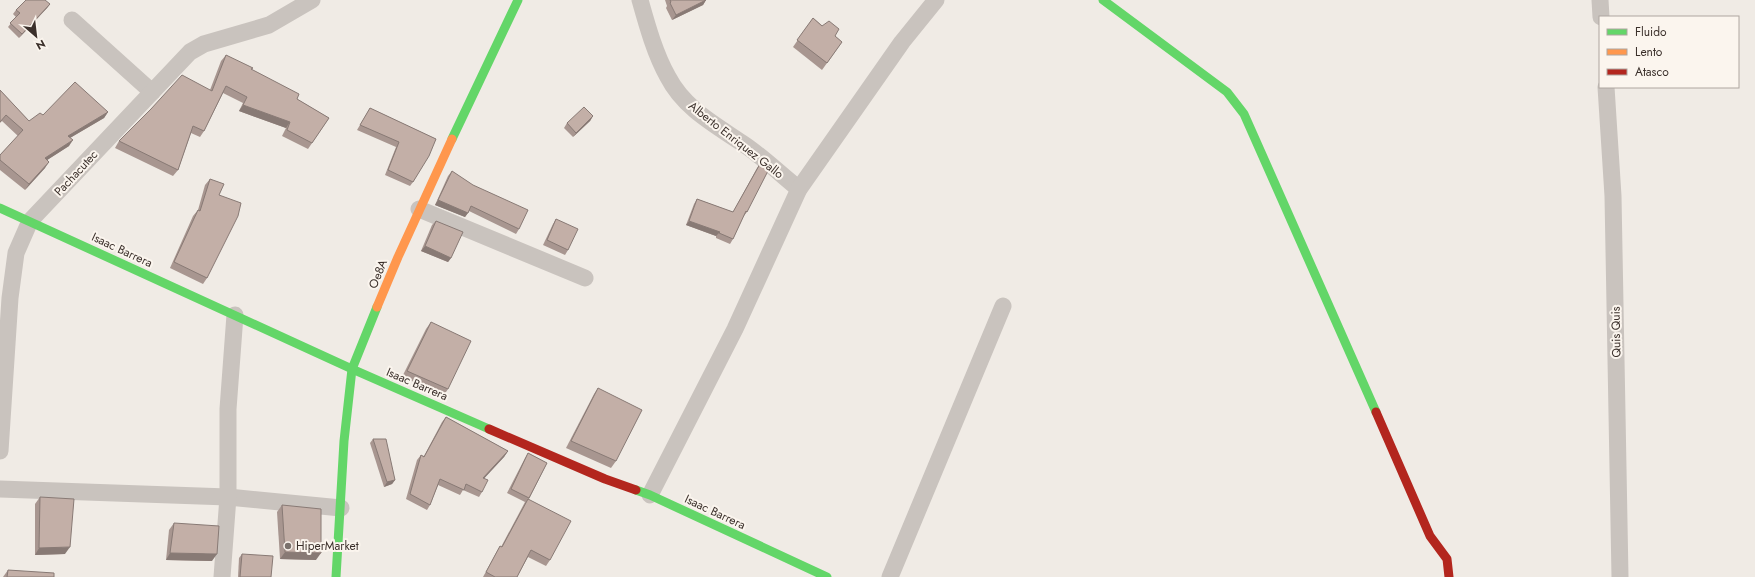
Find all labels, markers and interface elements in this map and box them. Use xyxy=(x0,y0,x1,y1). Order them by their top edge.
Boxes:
north arrow xyxy=(16,16,56,56)
legend xyxy=(1599,16,1739,88)
text: Fluido xyxy=(1635,23,1667,41)
text: N xyxy=(33,36,48,54)
text: Lento xyxy=(1635,43,1663,61)
text: Atasco xyxy=(1635,63,1669,81)
street label: Alberto Enriquez Gallo xyxy=(685,97,788,183)
street label: Pachacutec xyxy=(50,146,102,200)
street label: Isaac Barrera xyxy=(89,228,156,272)
street label: Oe8A xyxy=(364,257,392,291)
street label: Quis Quis xyxy=(1607,306,1625,358)
street label: Isaac Barrera xyxy=(383,363,451,405)
street label: Isaac Barrera xyxy=(682,490,749,534)
place label: HiperMarket xyxy=(296,537,359,555)
marker: HiperMarket xyxy=(283,541,293,551)

